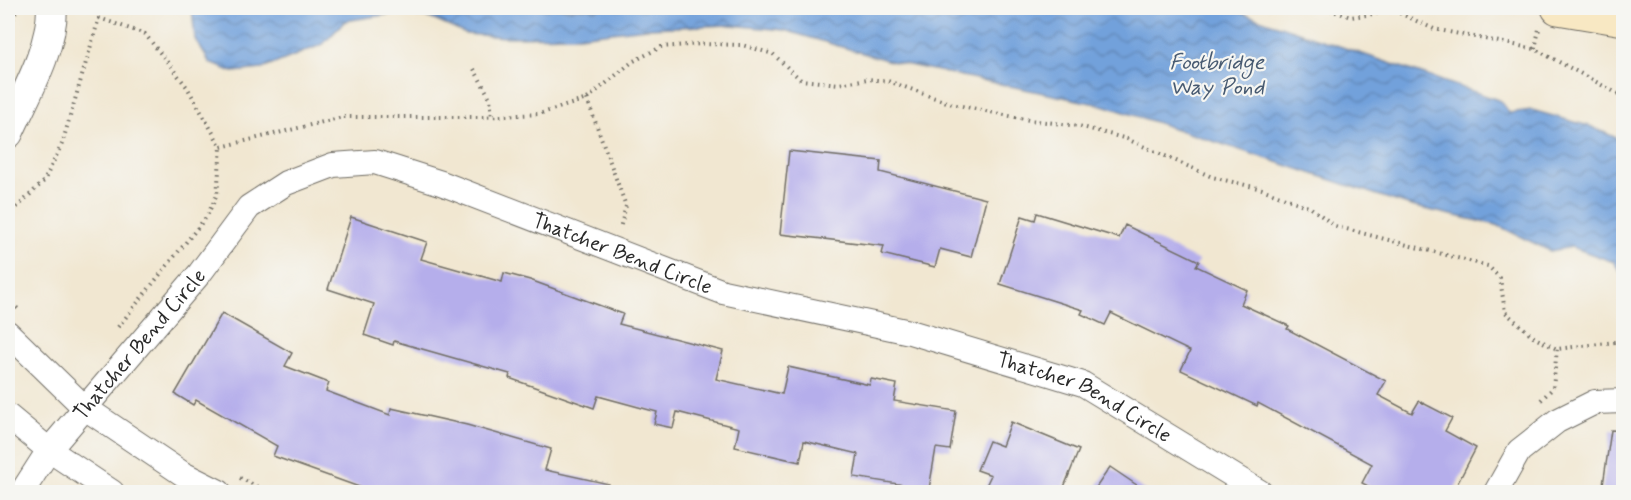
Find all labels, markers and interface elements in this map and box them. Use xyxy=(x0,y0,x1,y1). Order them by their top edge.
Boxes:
water label: Footbridge Way Pond xyxy=(1170,49,1266,102)
street label: Thatcher Bend Circle xyxy=(528,207,716,302)
street label: Thatcher Bend Circle xyxy=(67,263,213,427)
street label: Thatcher Bend Circle xyxy=(993,346,1177,450)

